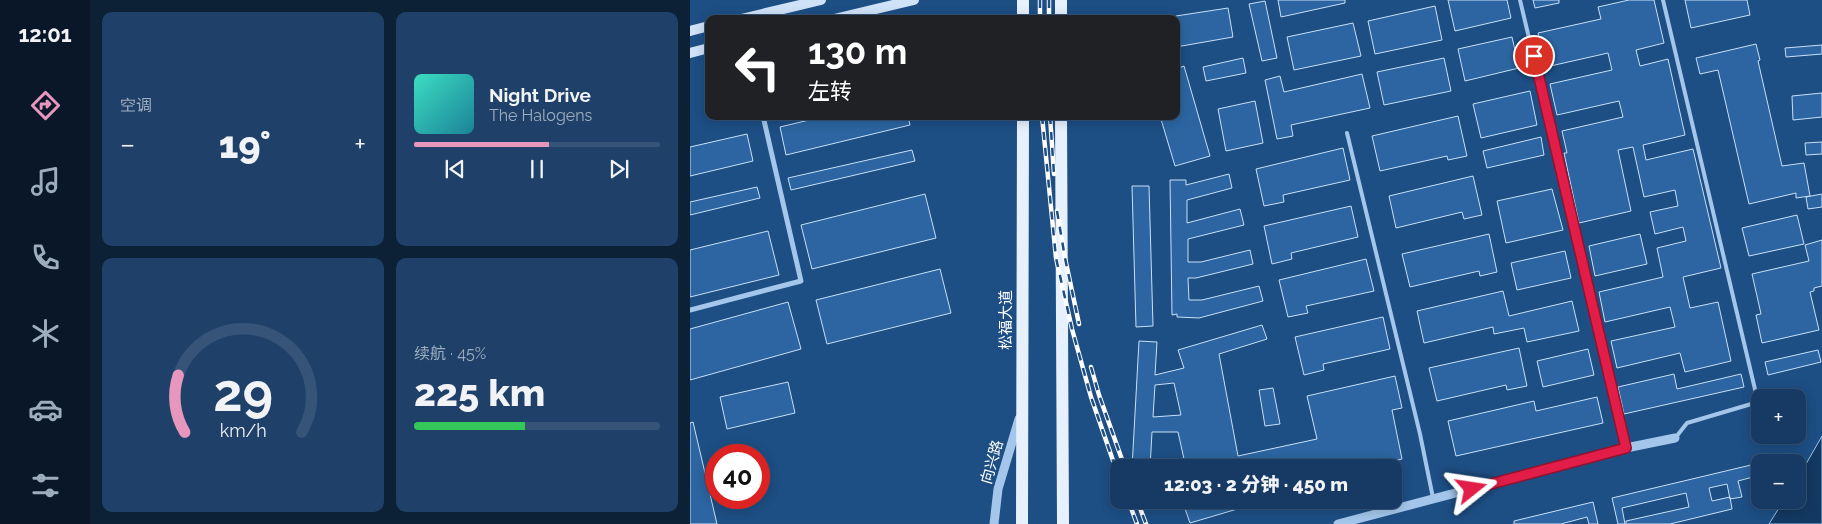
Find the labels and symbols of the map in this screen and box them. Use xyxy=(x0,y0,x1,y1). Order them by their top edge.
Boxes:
pin xyxy=(1513,35,1555,77)
street label: 松福大道 xyxy=(997,290,1015,350)
street label: 向兴路 xyxy=(977,438,1007,486)
speed limit sign: 40 xyxy=(705,444,770,509)
position arrow xyxy=(1445,462,1497,514)

